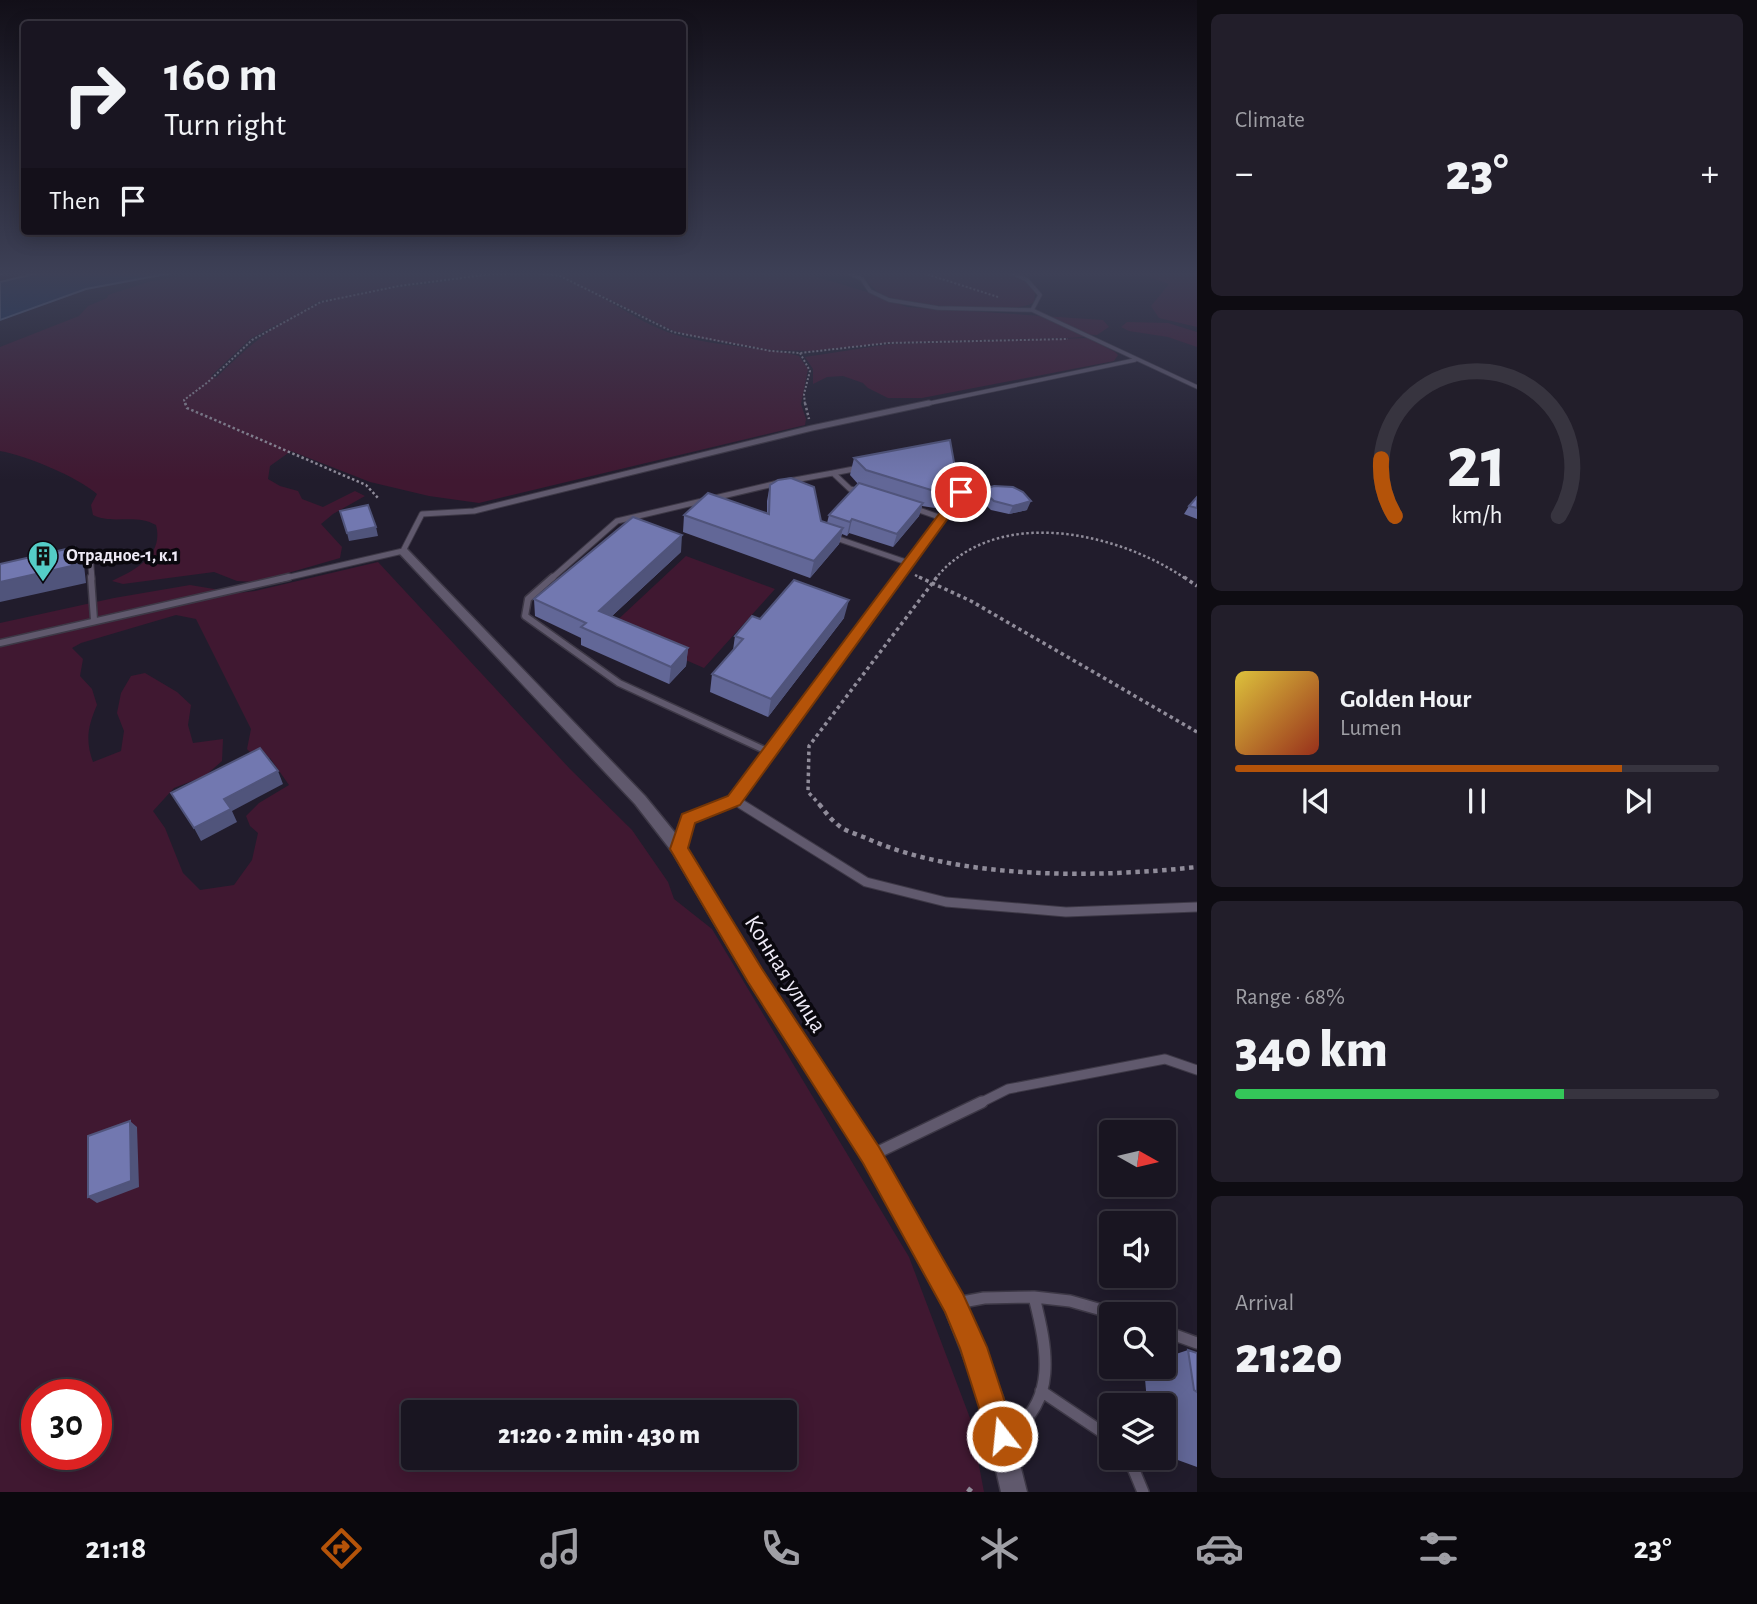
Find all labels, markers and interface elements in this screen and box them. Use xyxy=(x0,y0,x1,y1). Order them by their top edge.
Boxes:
icon: right xyxy=(49,49,140,140)
text: 160 m xyxy=(164,51,278,100)
text: Turn right xyxy=(164,109,286,141)
text: Climate xyxy=(1235,109,1305,132)
text: 23° xyxy=(1446,147,1508,199)
text: − xyxy=(1235,155,1253,193)
text: + xyxy=(1701,155,1719,193)
icon: arrive xyxy=(114,182,152,220)
text: Then xyxy=(49,188,100,214)
text: 21 xyxy=(1447,429,1507,502)
pin xyxy=(931,462,991,522)
icon: arrive xyxy=(942,473,980,511)
text: km/h xyxy=(1451,503,1503,528)
building icon: Отрадное-1, к.1 xyxy=(26,539,60,583)
place label: Отрадное-1, к.1 xyxy=(66,547,178,565)
text: Golden Hour xyxy=(1340,686,1471,712)
text: Lumen xyxy=(1340,717,1402,740)
icon: previous xyxy=(1297,782,1335,820)
icon: pause xyxy=(1458,782,1496,820)
icon: next xyxy=(1619,782,1657,820)
street label: Конная улица xyxy=(740,911,830,1037)
text: Range · 68% xyxy=(1235,986,1345,1009)
text: 340 km xyxy=(1235,1024,1388,1076)
north arrow xyxy=(1099,1120,1176,1197)
map controls xyxy=(1099,1120,1176,1470)
button: sound xyxy=(1099,1211,1176,1288)
text: Arrival xyxy=(1235,1292,1294,1315)
button: search xyxy=(1099,1302,1176,1379)
text: 21:20 xyxy=(1235,1330,1343,1382)
speed limit sign: 30 xyxy=(21,1379,112,1470)
button: layers xyxy=(1099,1393,1176,1470)
position arrow xyxy=(965,1399,1039,1473)
text: 21:20 · 2 min · 430 m xyxy=(498,1422,700,1448)
icon: directions xyxy=(317,1524,366,1573)
icon: music xyxy=(536,1524,585,1573)
icon: phone xyxy=(756,1524,805,1573)
icon: climate xyxy=(975,1524,1024,1573)
icon: car xyxy=(1195,1524,1244,1573)
icon: filters xyxy=(1414,1524,1463,1573)
text: 21:18 xyxy=(85,1532,146,1564)
text: 23° xyxy=(1634,1532,1672,1564)

